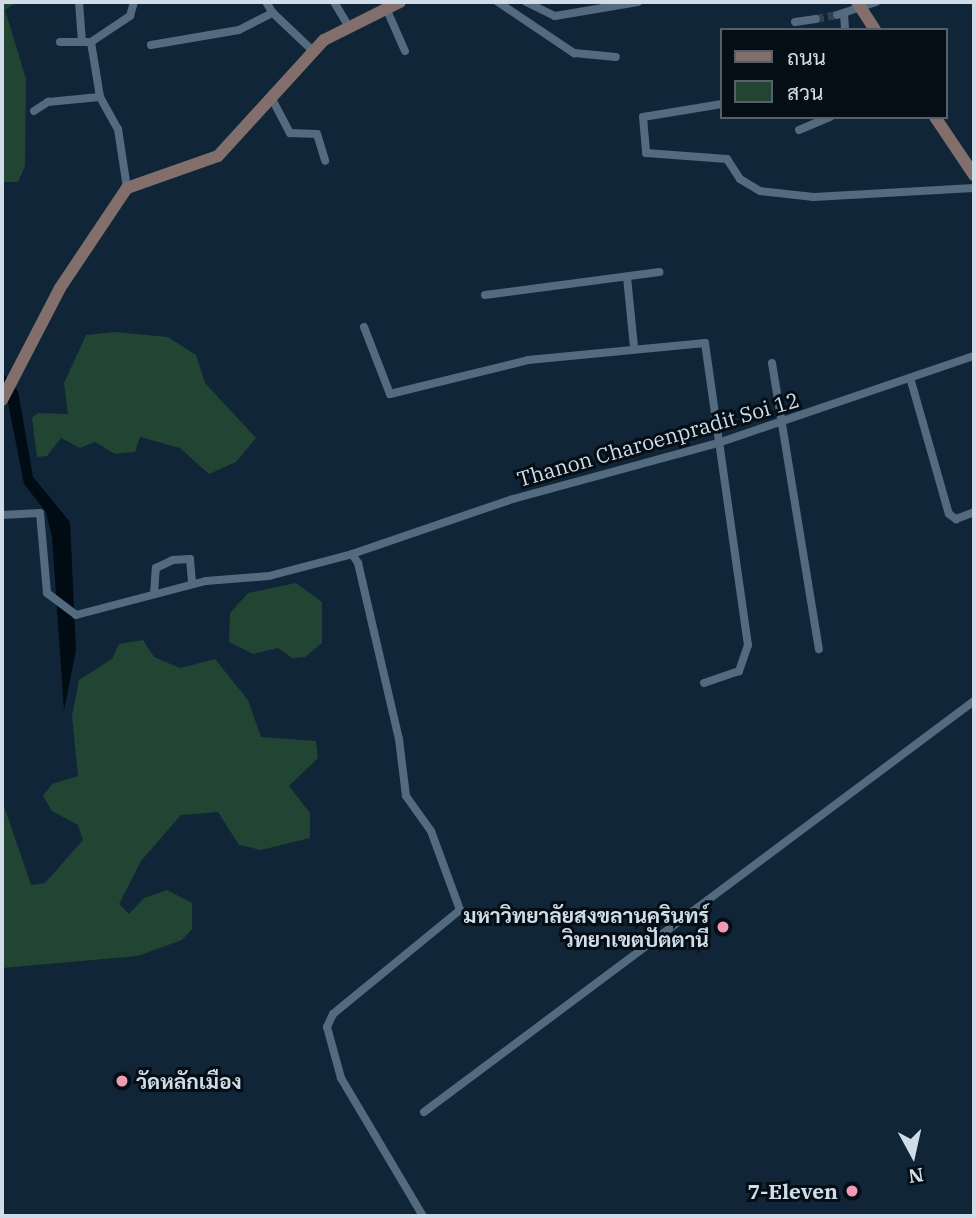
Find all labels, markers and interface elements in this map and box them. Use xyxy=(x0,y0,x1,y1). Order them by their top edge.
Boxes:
legend xyxy=(720,28,948,119)
text: ถนน xyxy=(787,43,826,71)
text: สวน xyxy=(787,78,823,106)
street label: Thanon Charoenpradit Soi 12 xyxy=(514,387,802,491)
place label: มหาวิทยาลัยสงขลานครินทร์ วิทยาเขตปัตตานี xyxy=(463,902,709,952)
marker: มหาวิทยาลัยสงขลานครินทร์ วิทยาเขตปัตตานี xyxy=(715,919,731,935)
place label: วัดหลักเมือง xyxy=(136,1068,242,1094)
marker: วัดหลักเมือง xyxy=(114,1073,130,1089)
north arrow xyxy=(878,1120,948,1190)
text: N xyxy=(907,1163,925,1189)
place label: 7-Eleven xyxy=(747,1178,838,1204)
marker: 7-Eleven xyxy=(844,1183,860,1199)

